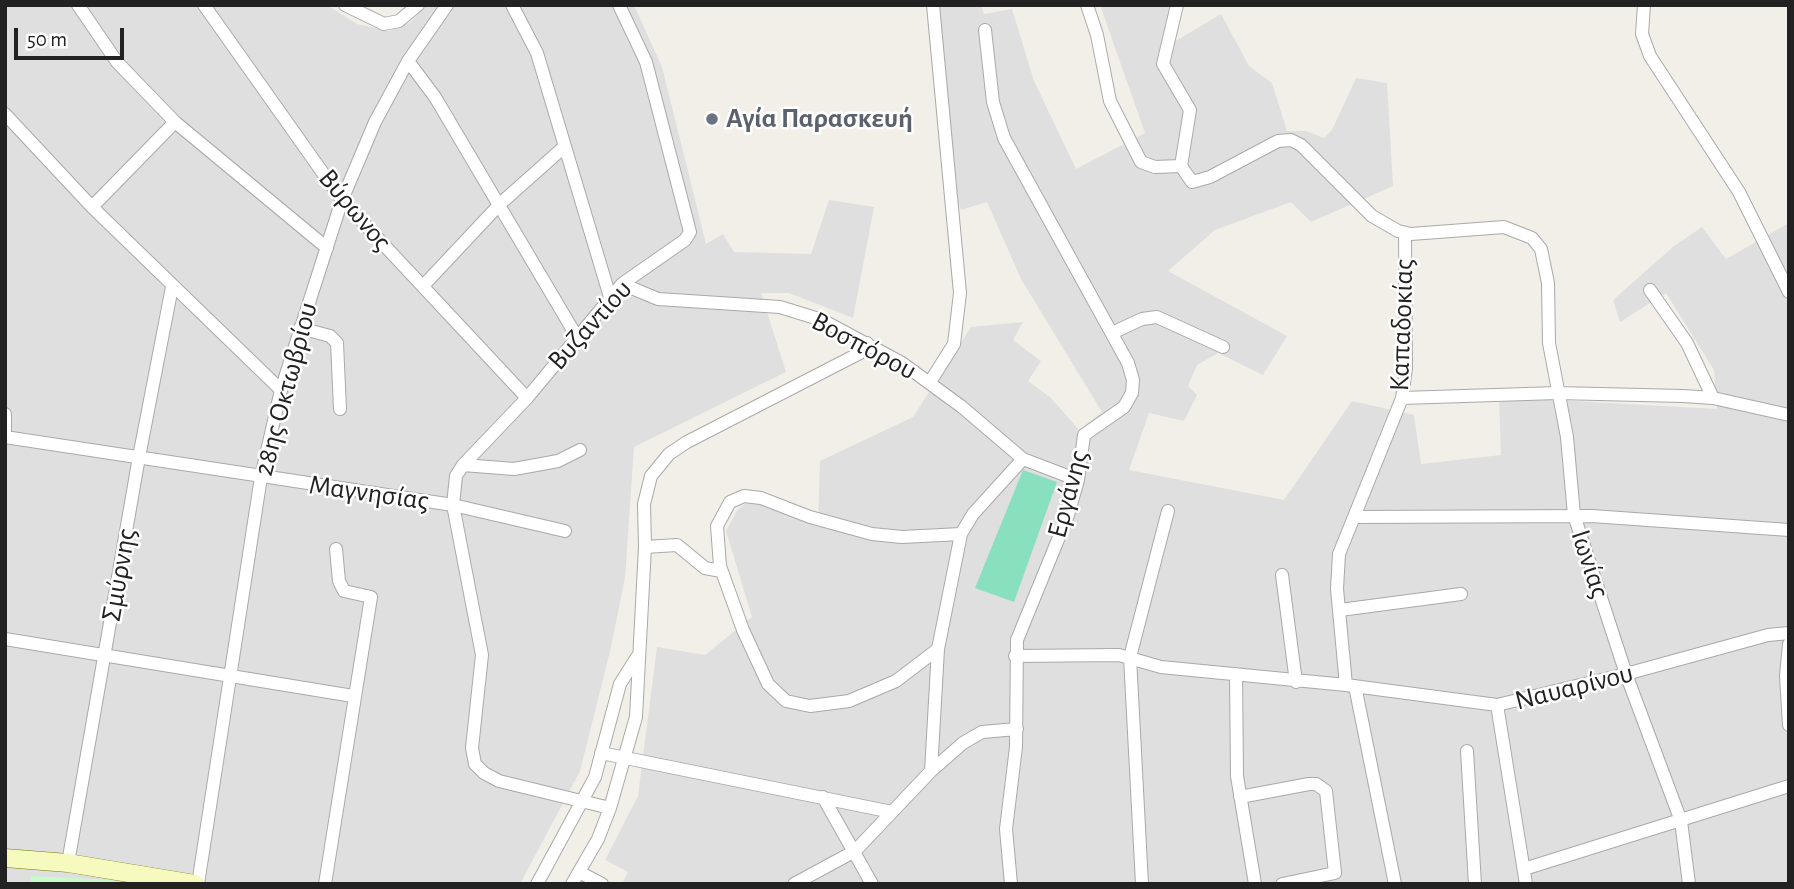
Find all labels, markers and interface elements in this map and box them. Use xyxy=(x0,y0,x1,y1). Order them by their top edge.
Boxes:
scale bar xyxy=(18,14,128,58)
text: 50 m xyxy=(27,29,67,50)
place label: Αγία Παρασκευή xyxy=(726,102,913,136)
marker: Αγία Παρασκευή xyxy=(704,111,720,127)
street label: Βύρωνος xyxy=(311,162,399,258)
street label: Καπαδοκίας xyxy=(1383,258,1421,392)
street label: Βυζαντίου xyxy=(541,273,639,377)
street label: 28ης Οκτωβρίου xyxy=(247,299,325,479)
street label: Βοσπόρου xyxy=(806,304,922,388)
street label: Εργάνης xyxy=(1040,446,1096,542)
street label: Μαγνησίας xyxy=(307,468,431,518)
street label: Σμύρνης xyxy=(94,526,144,624)
street label: Ιωνίας xyxy=(1563,526,1617,602)
street label: Ναυαρίνου xyxy=(1511,656,1637,718)

